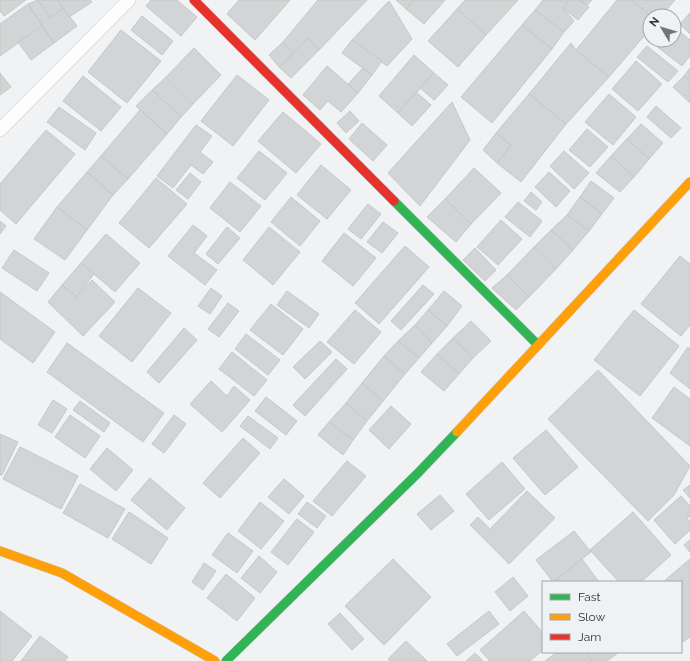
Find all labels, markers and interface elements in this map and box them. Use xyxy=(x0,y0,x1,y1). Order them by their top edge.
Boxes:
north arrow xyxy=(642,8,682,48)
text: N xyxy=(647,15,662,29)
legend xyxy=(542,581,682,653)
text: Fast xyxy=(578,590,601,604)
text: Slow xyxy=(578,610,605,624)
text: Jam xyxy=(578,630,601,644)

